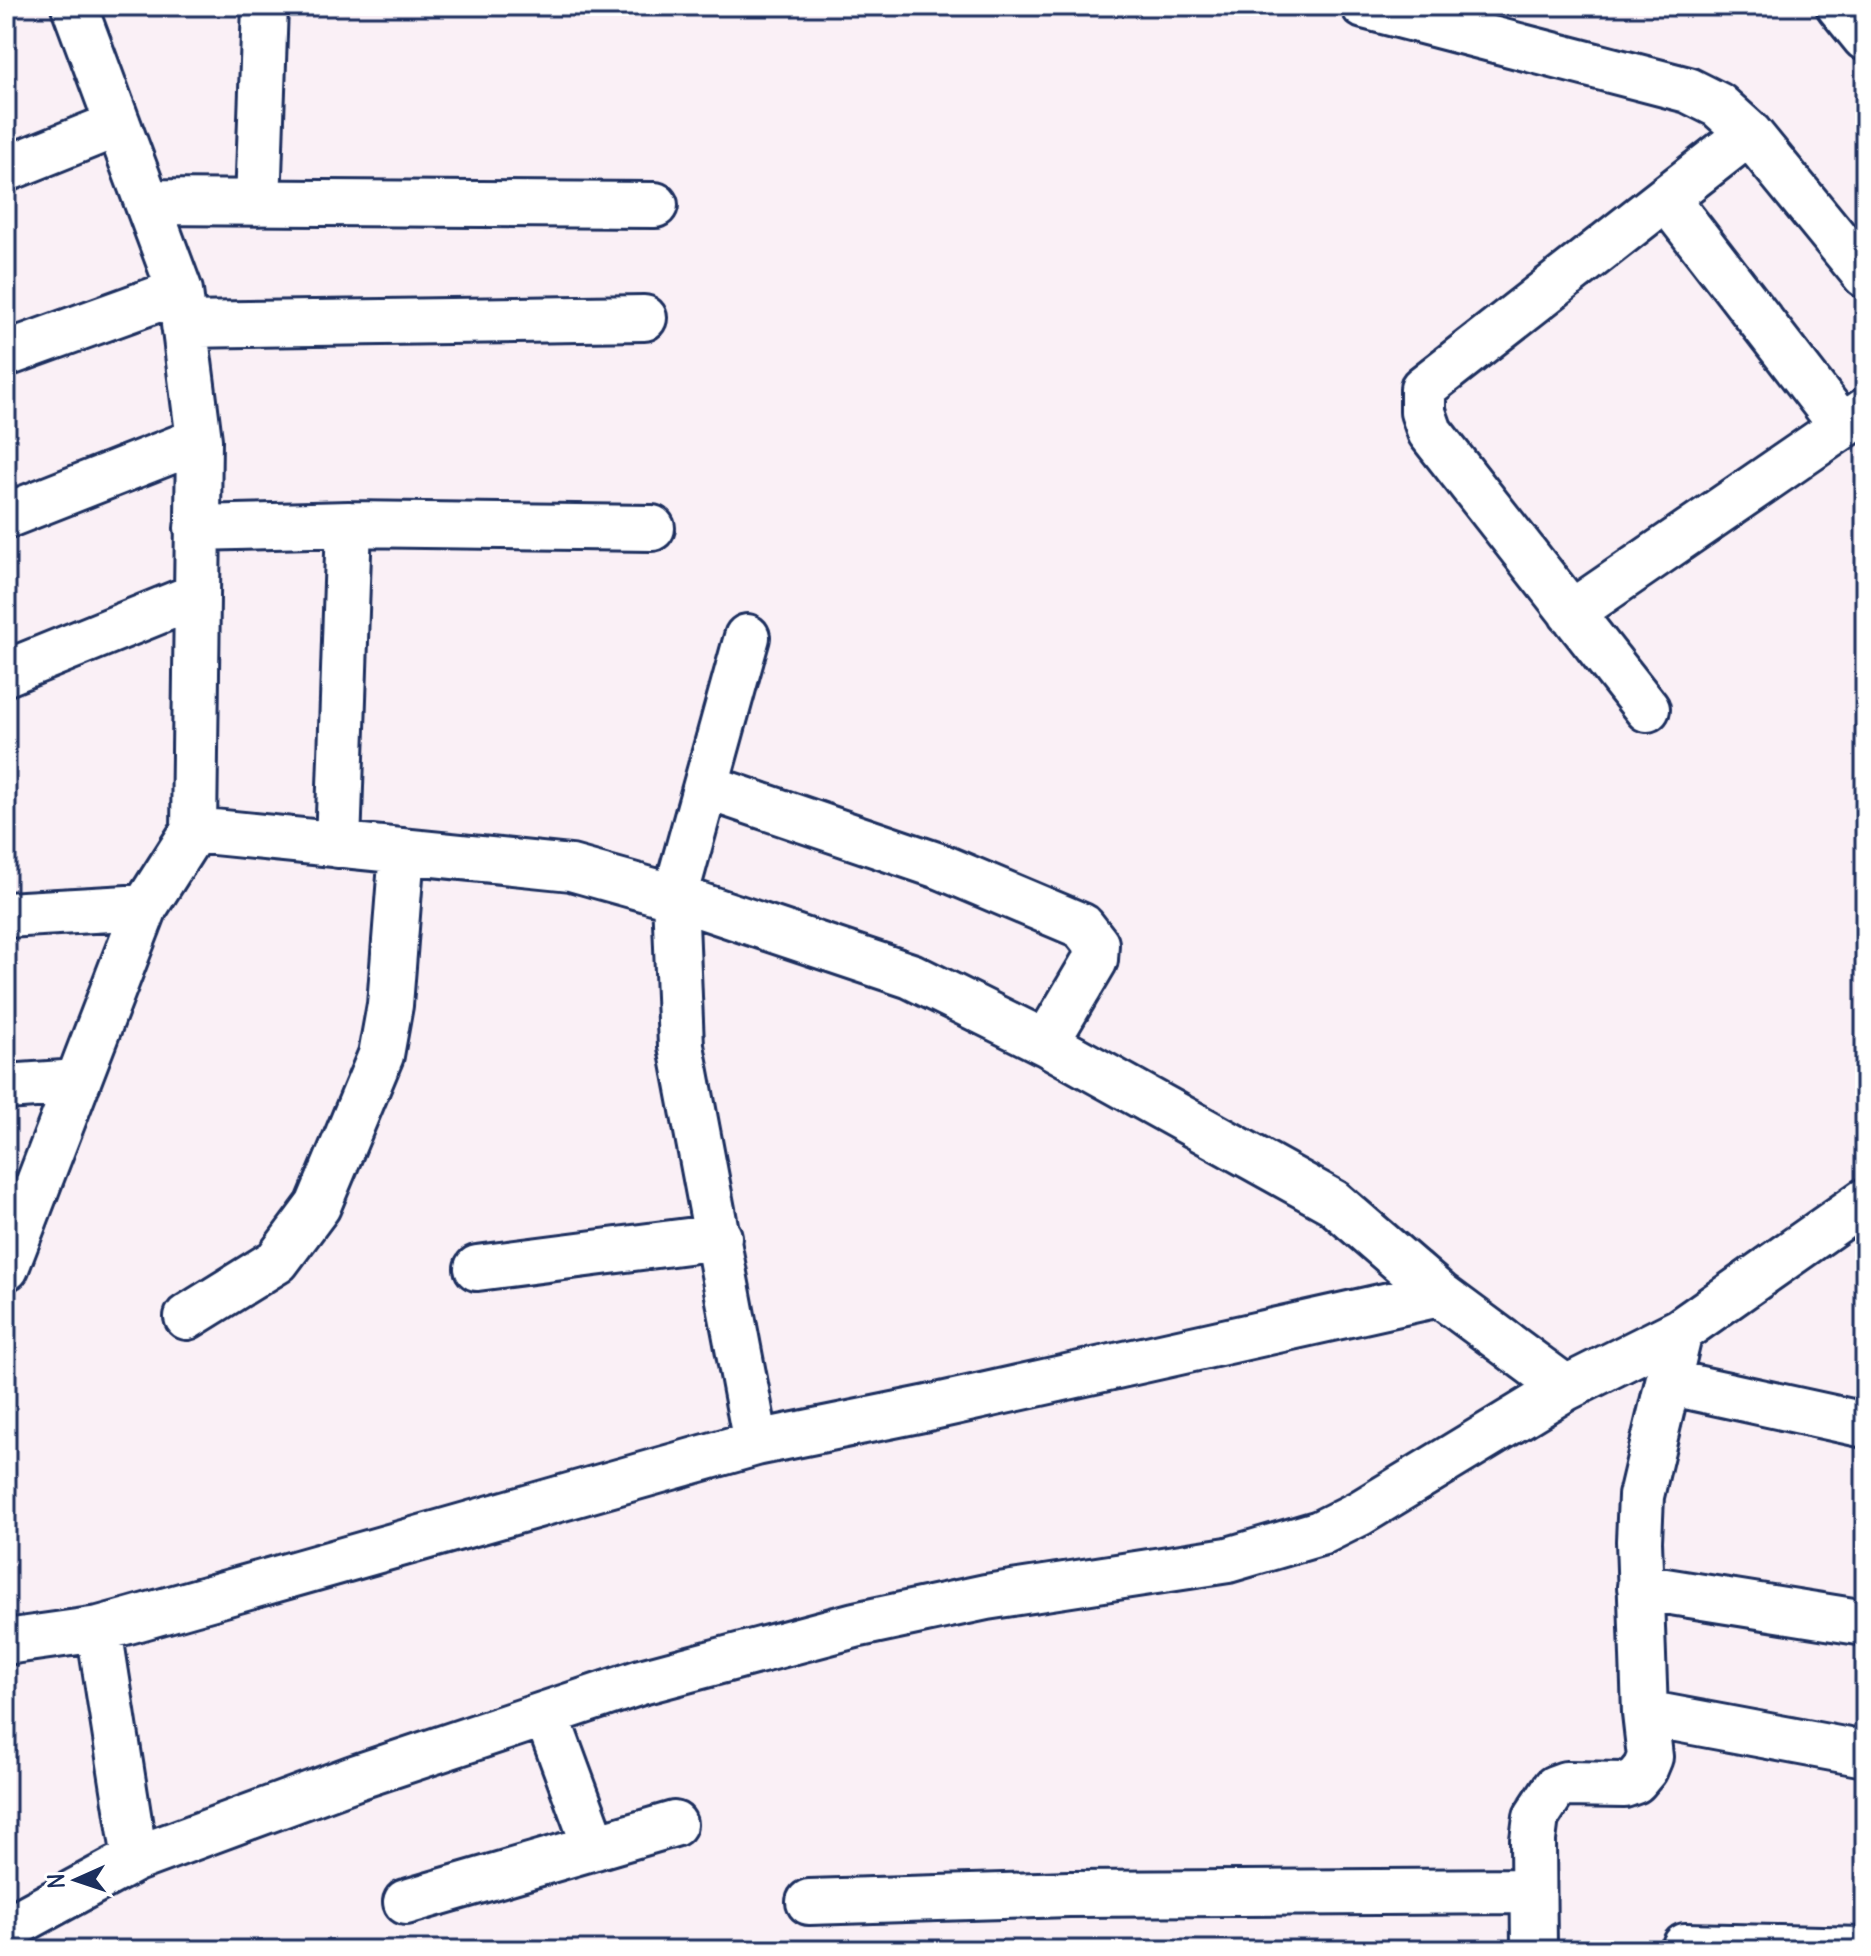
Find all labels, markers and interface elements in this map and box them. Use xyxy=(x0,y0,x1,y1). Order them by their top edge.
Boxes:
north arrow xyxy=(36,1840,116,1920)
text: N xyxy=(42,1873,70,1889)

